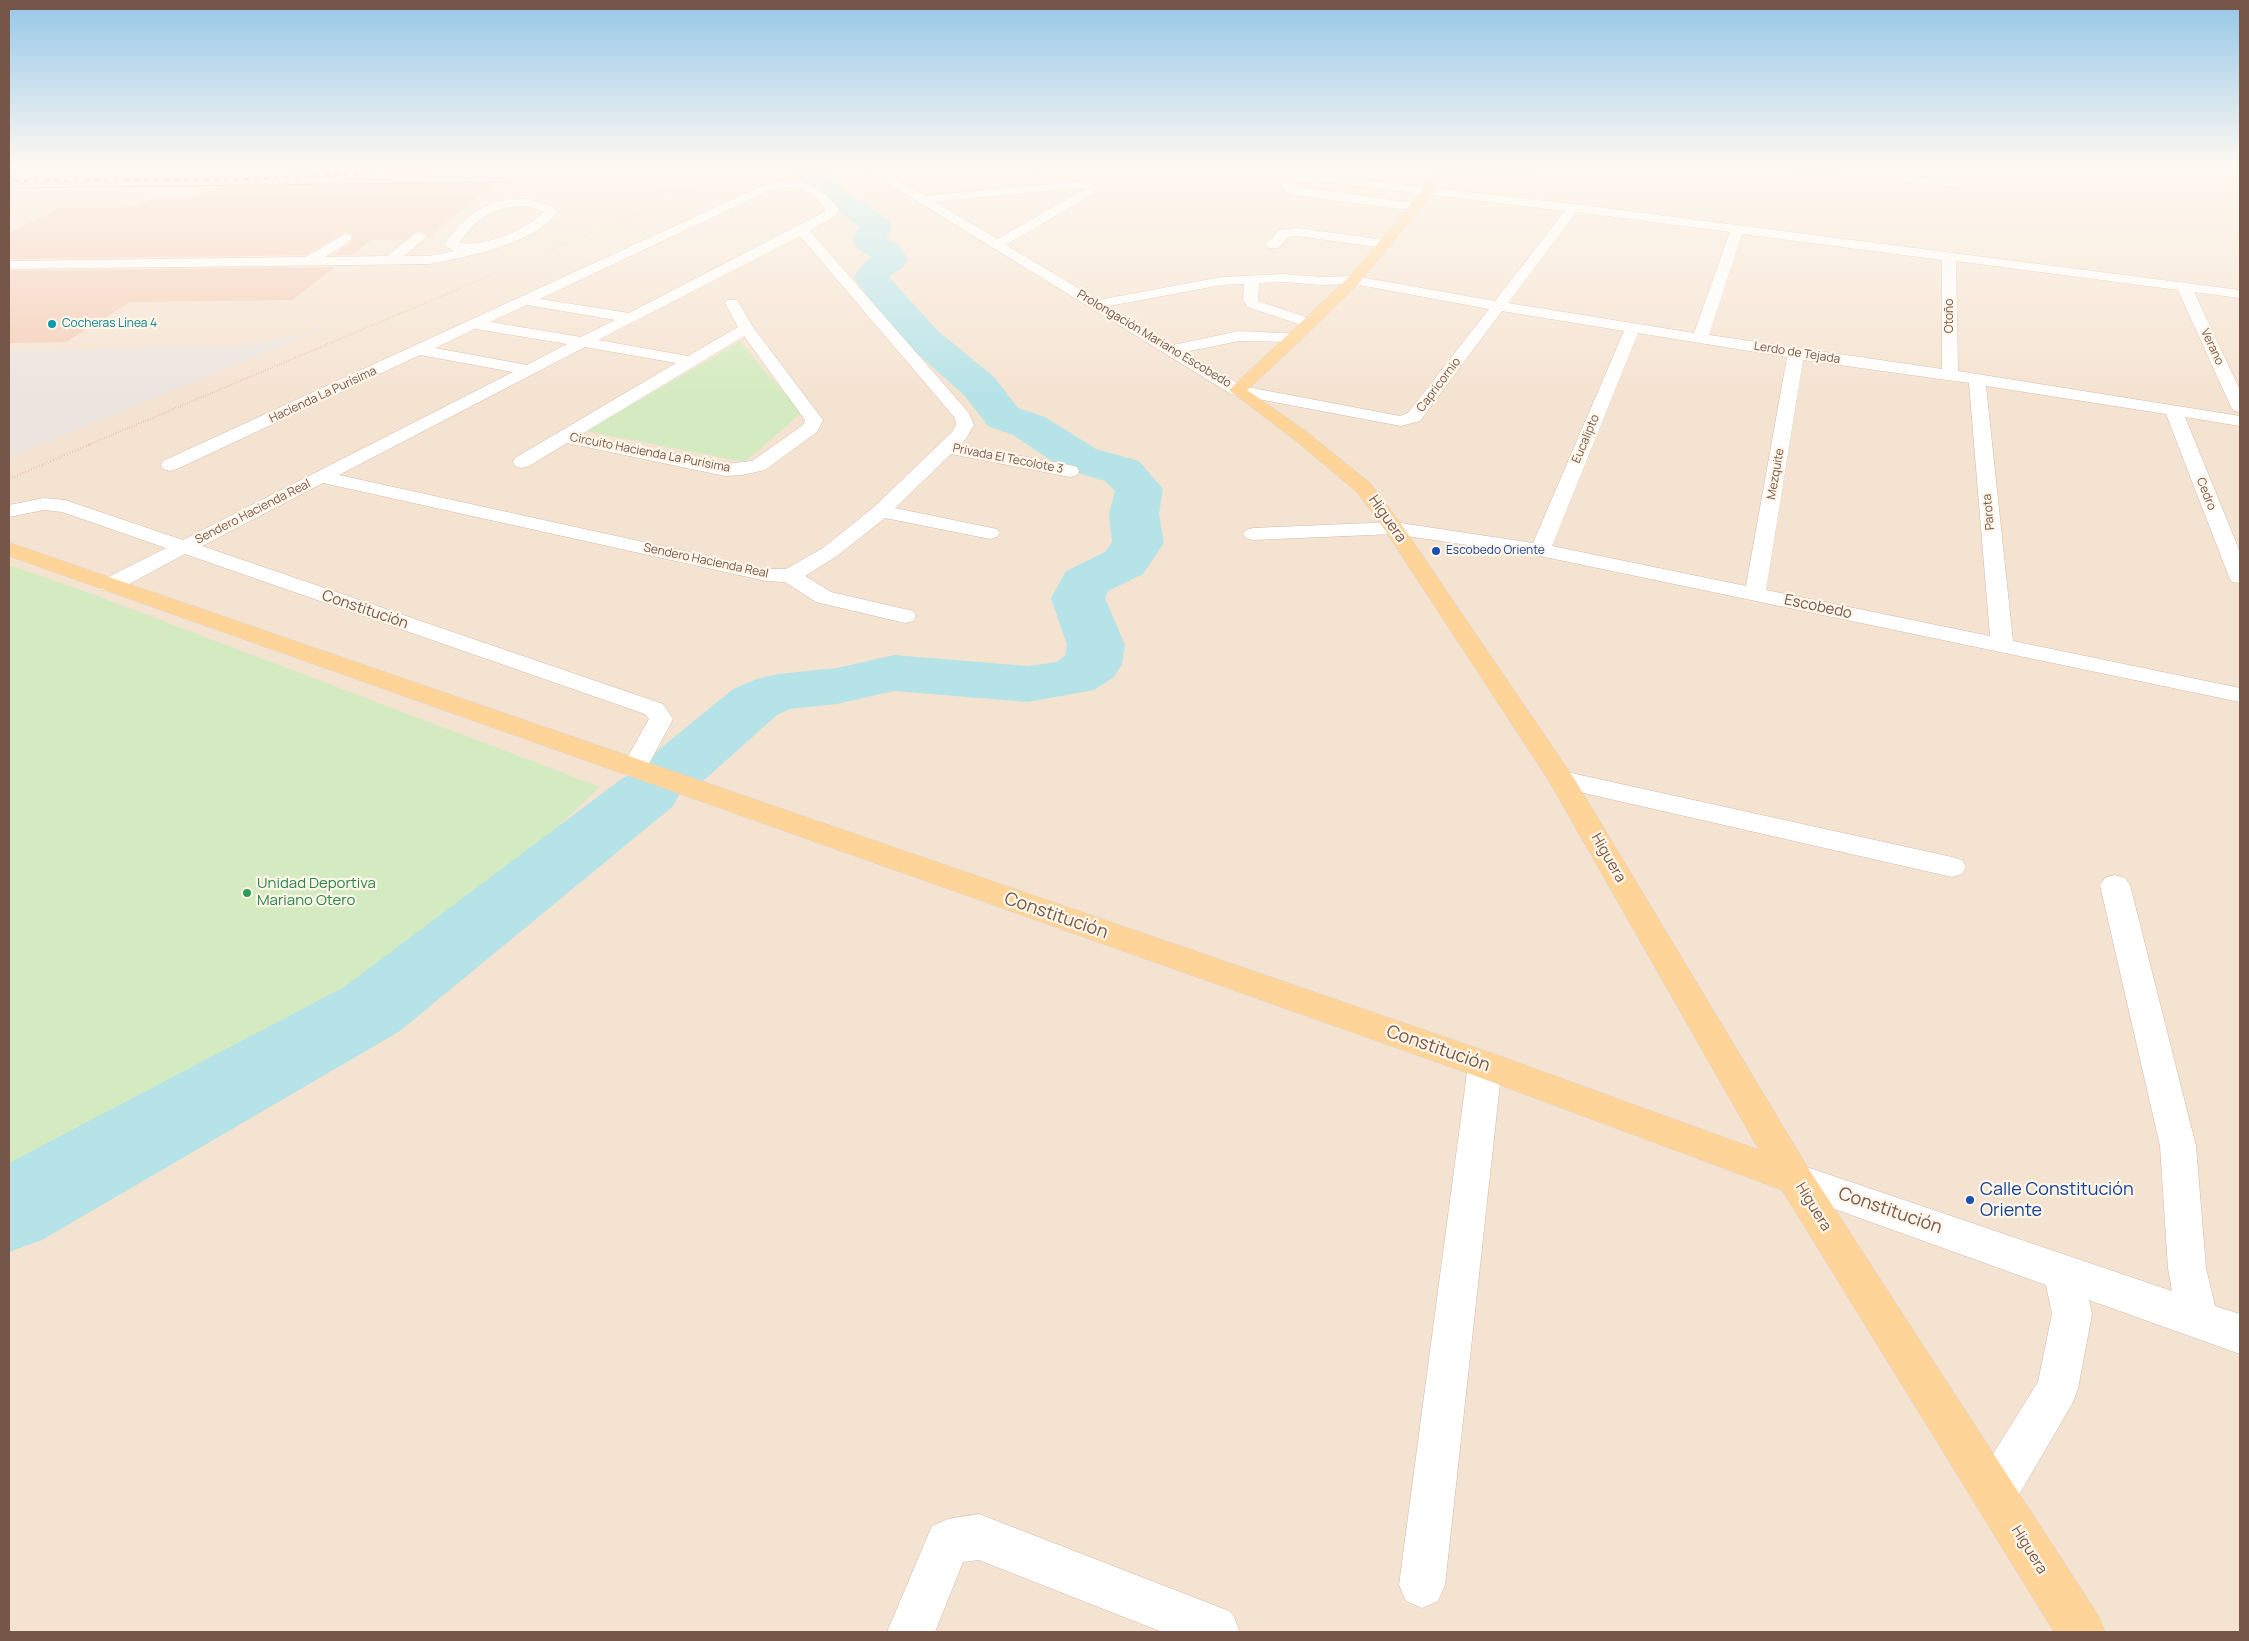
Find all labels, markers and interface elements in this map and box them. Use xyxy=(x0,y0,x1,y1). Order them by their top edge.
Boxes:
street label: Prolongación Mariano Escobedo xyxy=(1074,287,1234,391)
street label: Otoño xyxy=(1943,299,1957,333)
place label: Cocheras Línea 4 xyxy=(62,317,157,331)
marker: Cocheras Línea 4 xyxy=(46,318,58,330)
street label: Verano xyxy=(2197,327,2227,367)
street label: Lerdo de Tejada xyxy=(1753,339,1841,367)
street label: Capricornio xyxy=(1414,355,1464,415)
street label: Hacienda La Purísima xyxy=(267,364,379,426)
street label: Eucalipto xyxy=(1569,412,1603,466)
street label: Circuito Hacienda La Purísima xyxy=(569,430,731,476)
street label: Privada El Tecolote 3 xyxy=(952,441,1064,477)
street label: Mezquite xyxy=(1764,447,1788,501)
street label: Cedro xyxy=(2193,476,2219,512)
street label: Sendero Hacienda Real xyxy=(193,477,313,547)
street label: Higuera xyxy=(1364,492,1410,546)
street label: Parota xyxy=(1980,493,1998,531)
street label: Sendero Hacienda Real xyxy=(642,541,770,581)
place label: Escobedo Oriente xyxy=(1446,544,1545,558)
marker: Escobedo Oriente xyxy=(1430,545,1442,557)
street label: Constitución xyxy=(319,587,411,633)
street label: Escobedo xyxy=(1782,591,1854,623)
street label: Higuera xyxy=(1587,830,1629,886)
place label: Unidad Deportiva Mariano Otero xyxy=(257,875,376,910)
marker: Unidad Deportiva Mariano Otero xyxy=(241,887,253,899)
street label: Constitución xyxy=(1001,888,1111,944)
street label: Constitución xyxy=(1383,1021,1493,1077)
street label: Higuera xyxy=(1791,1179,1835,1235)
place label: Calle Constitución Oriente xyxy=(1980,1179,2134,1222)
street label: Constitución xyxy=(1835,1183,1945,1239)
marker: Calle Constitución Oriente xyxy=(1964,1194,1976,1206)
street label: Higuera xyxy=(2007,1522,2051,1578)

